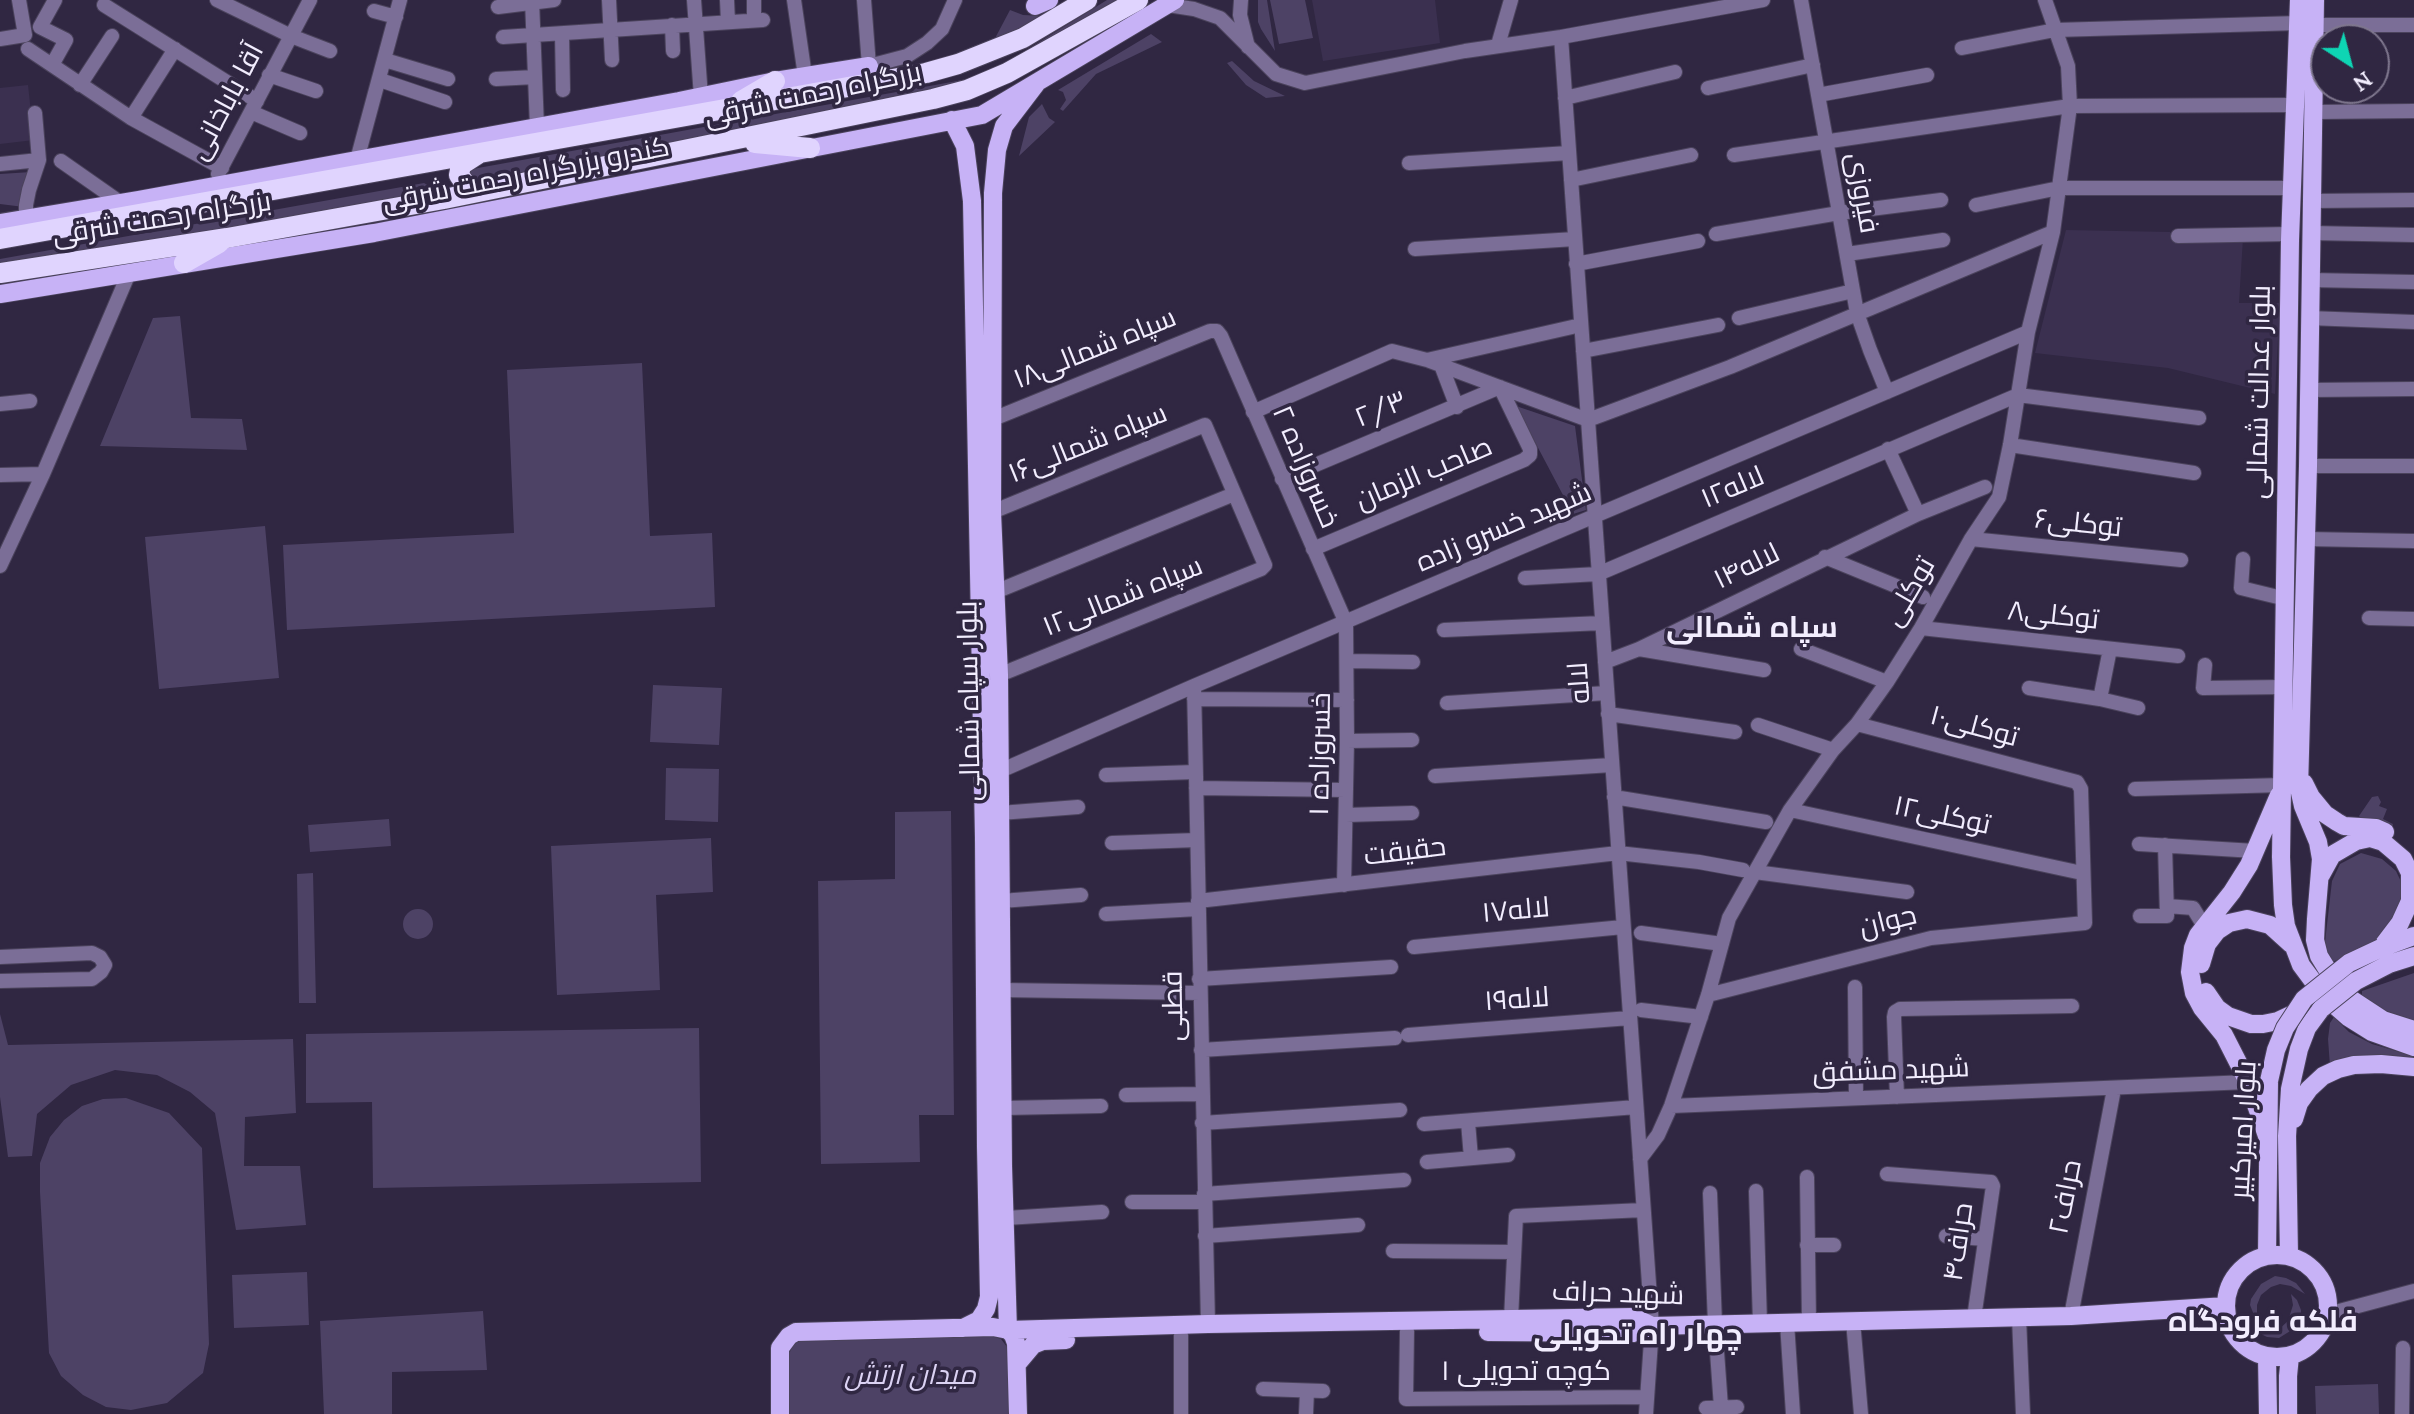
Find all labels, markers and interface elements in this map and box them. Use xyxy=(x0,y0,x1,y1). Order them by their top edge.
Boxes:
north arrow xyxy=(2310,24,2390,104)
street label: آقا باباخانی xyxy=(182,38,272,166)
street label: بزرگراه رحمت شرقی xyxy=(701,56,925,134)
text: N xyxy=(2348,65,2378,98)
street label: کندرو بزرگراه رحمت شرقی xyxy=(380,131,672,219)
street label: فیروزی xyxy=(1838,150,1886,236)
street label: بزرگراه رحمت شرقی xyxy=(50,185,274,253)
street label: بلوار عدالت شمالی xyxy=(2241,285,2279,499)
street label: سپاه شمالی۱۸ xyxy=(1009,301,1181,397)
street label: ۲/۳ xyxy=(1350,384,1412,436)
street label: سپاه شمالی۱۶ xyxy=(1004,397,1172,491)
street label: خسروزاده ۲ xyxy=(1264,401,1346,533)
street label: صاحب الزمان xyxy=(1350,430,1498,518)
street label: لاله۱۲ xyxy=(1696,460,1770,516)
street label: شهید خسرو زاده xyxy=(1411,476,1597,580)
street label: توکلی۶ xyxy=(2033,503,2123,545)
street label: لاله۱۴ xyxy=(1709,537,1785,597)
street label: سپاه شمالی۱۲ xyxy=(1038,550,1208,644)
street label: توکلی xyxy=(1877,551,1943,633)
street label: توکلی۸ xyxy=(2006,594,2100,638)
street label: بلوار سپاه شمالی xyxy=(951,600,989,802)
district label: سپاه شمالی xyxy=(1666,610,1838,646)
street label: لاله xyxy=(1562,661,1598,705)
street label: خسروزاده ۱ xyxy=(1303,692,1339,816)
street label: ۱۰توکلی xyxy=(1926,699,2022,755)
street label: توکلی۱۲ xyxy=(1891,789,1993,843)
street label: حقیقت xyxy=(1362,830,1448,874)
street label: لاله۱۷ xyxy=(1481,891,1551,931)
street label: جوان xyxy=(1856,899,1920,945)
street label: قطبی xyxy=(1157,970,1191,1042)
street label: لاله۱۹ xyxy=(1483,981,1551,1019)
street label: شهید مشفق xyxy=(1812,1051,1970,1091)
street label: بلوار امیرکبیر xyxy=(2224,1060,2264,1200)
street label: حراف۲ xyxy=(2042,1157,2090,1237)
street label: حراف۴ xyxy=(1937,1201,1981,1283)
street label: شهید حراف xyxy=(1551,1275,1685,1313)
district label: فلکه فرودگاه xyxy=(2168,1304,2358,1340)
district label: چهار راه تحویلی xyxy=(1533,1317,1743,1353)
street label: کوچه تحویلی ۱ xyxy=(1441,1355,1611,1389)
park label: میدان ارتش xyxy=(844,1359,976,1393)

